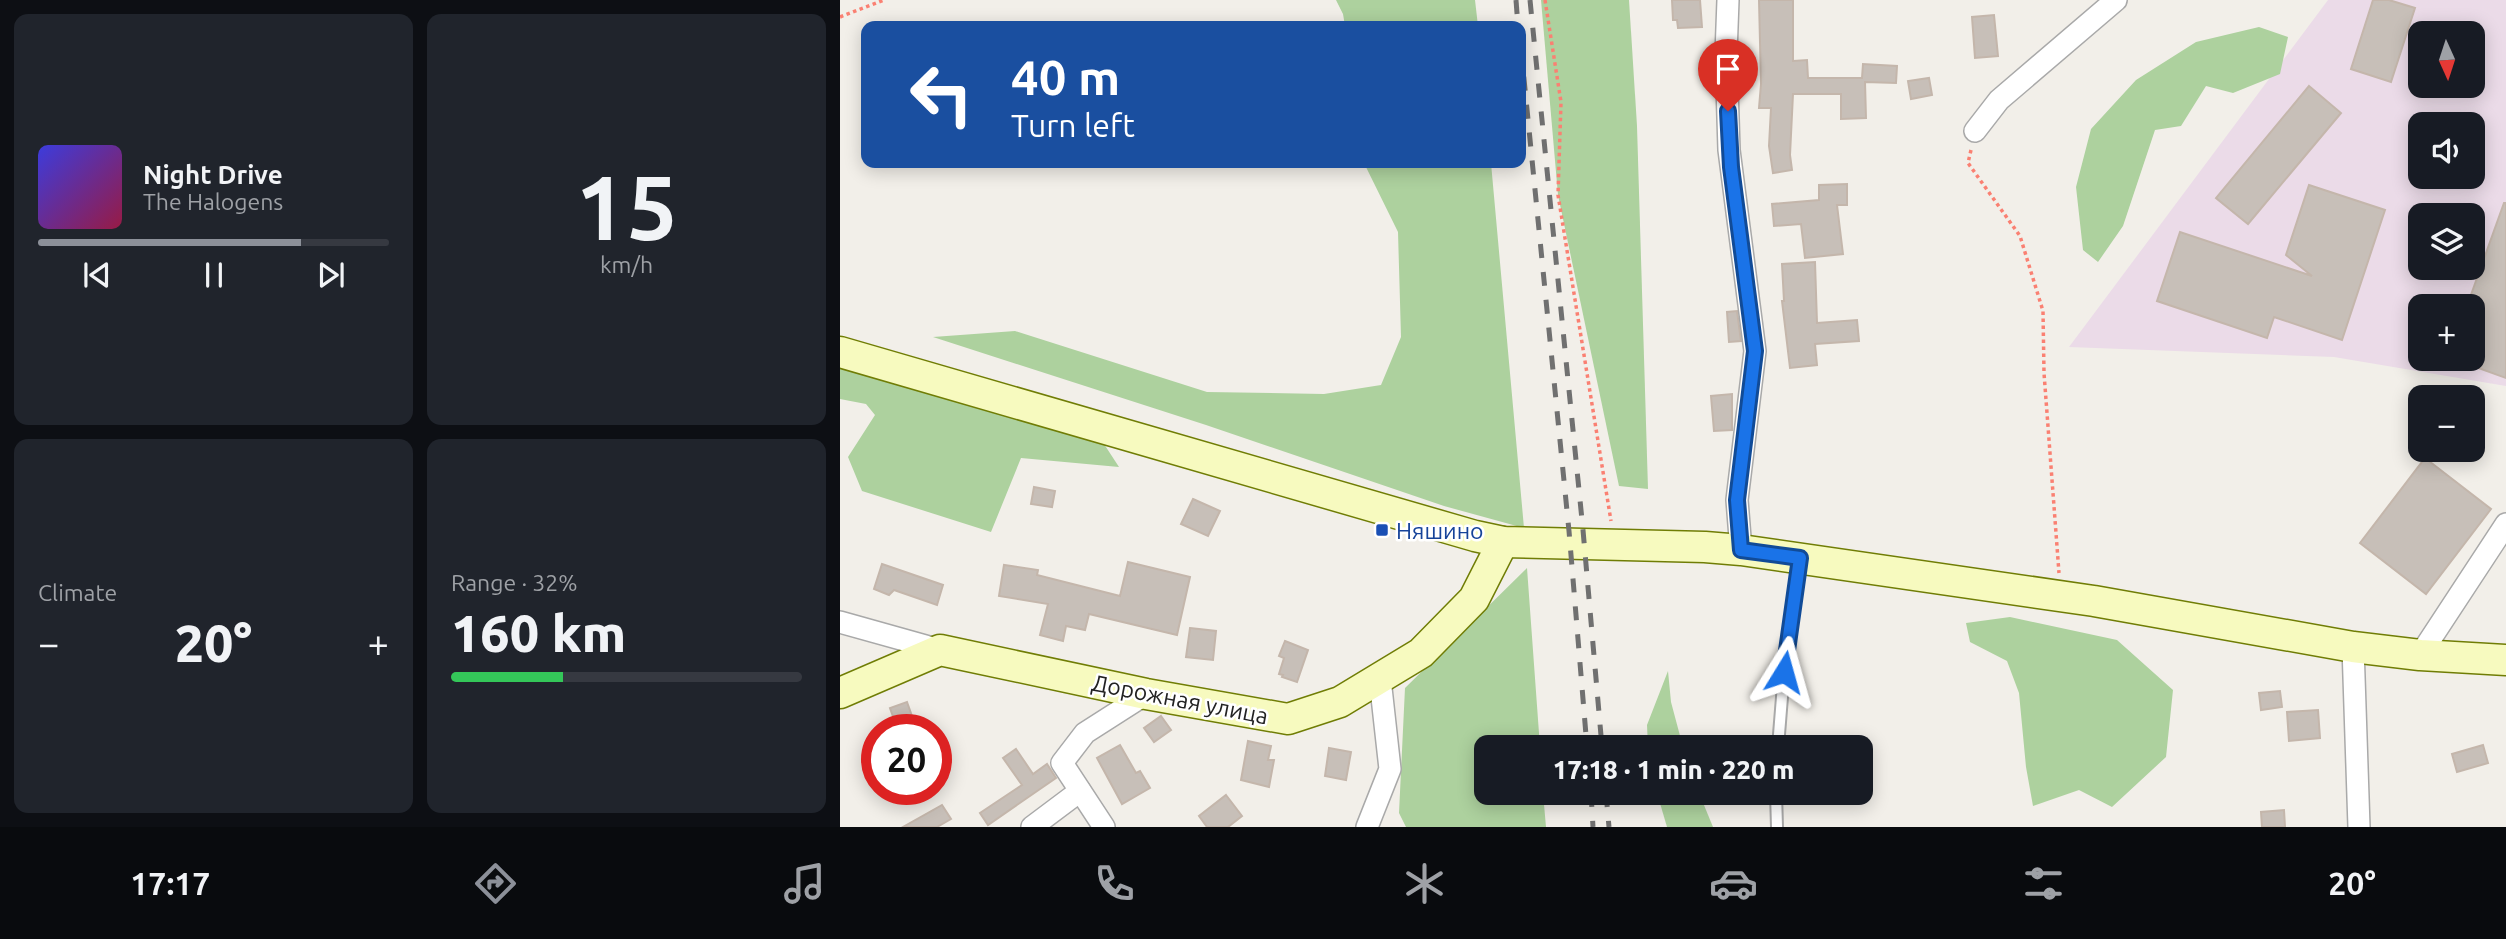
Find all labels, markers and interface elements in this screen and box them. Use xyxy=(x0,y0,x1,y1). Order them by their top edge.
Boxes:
north arrow xyxy=(2408,21,2485,98)
map controls xyxy=(2408,21,2485,462)
pin xyxy=(1698,39,1758,111)
icon: left xyxy=(896,49,987,140)
text: 40 m xyxy=(1011,49,1120,104)
icon: arrive xyxy=(1709,50,1747,88)
text: Turn left xyxy=(1011,107,1135,143)
button: sound xyxy=(2408,112,2485,189)
text: 15 xyxy=(575,155,678,257)
text: Night Drive xyxy=(143,160,283,189)
text: The Halogens xyxy=(143,189,283,214)
button: layers xyxy=(2408,203,2485,280)
text: km/h xyxy=(600,252,653,277)
icon: previous xyxy=(78,256,116,294)
icon: pause xyxy=(195,256,233,294)
icon: next xyxy=(312,256,350,294)
button: + xyxy=(2408,294,2485,371)
button: − xyxy=(2408,385,2485,462)
place label: Няшино xyxy=(1396,518,1484,543)
marker: Няшино xyxy=(1374,522,1390,538)
text: Range · 32% xyxy=(451,570,578,595)
text: Climate xyxy=(38,580,117,605)
text: 160 km xyxy=(451,604,626,662)
text: 20° xyxy=(175,614,252,672)
text: − xyxy=(38,622,59,664)
text: + xyxy=(368,622,389,664)
position arrow xyxy=(1747,635,1821,709)
street label: Дорожная улица xyxy=(1090,670,1270,728)
speed limit sign: 20 xyxy=(861,714,952,805)
text: 17:18 · 1 min · 220 m xyxy=(1553,755,1794,784)
icon: directions xyxy=(471,859,520,908)
icon: music xyxy=(780,859,829,908)
icon: phone xyxy=(1090,859,1139,908)
icon: climate xyxy=(1400,859,1449,908)
icon: car xyxy=(1709,859,1758,908)
icon: filters xyxy=(2019,859,2068,908)
text: 17:17 xyxy=(130,865,210,901)
text: 20° xyxy=(2328,865,2376,901)

